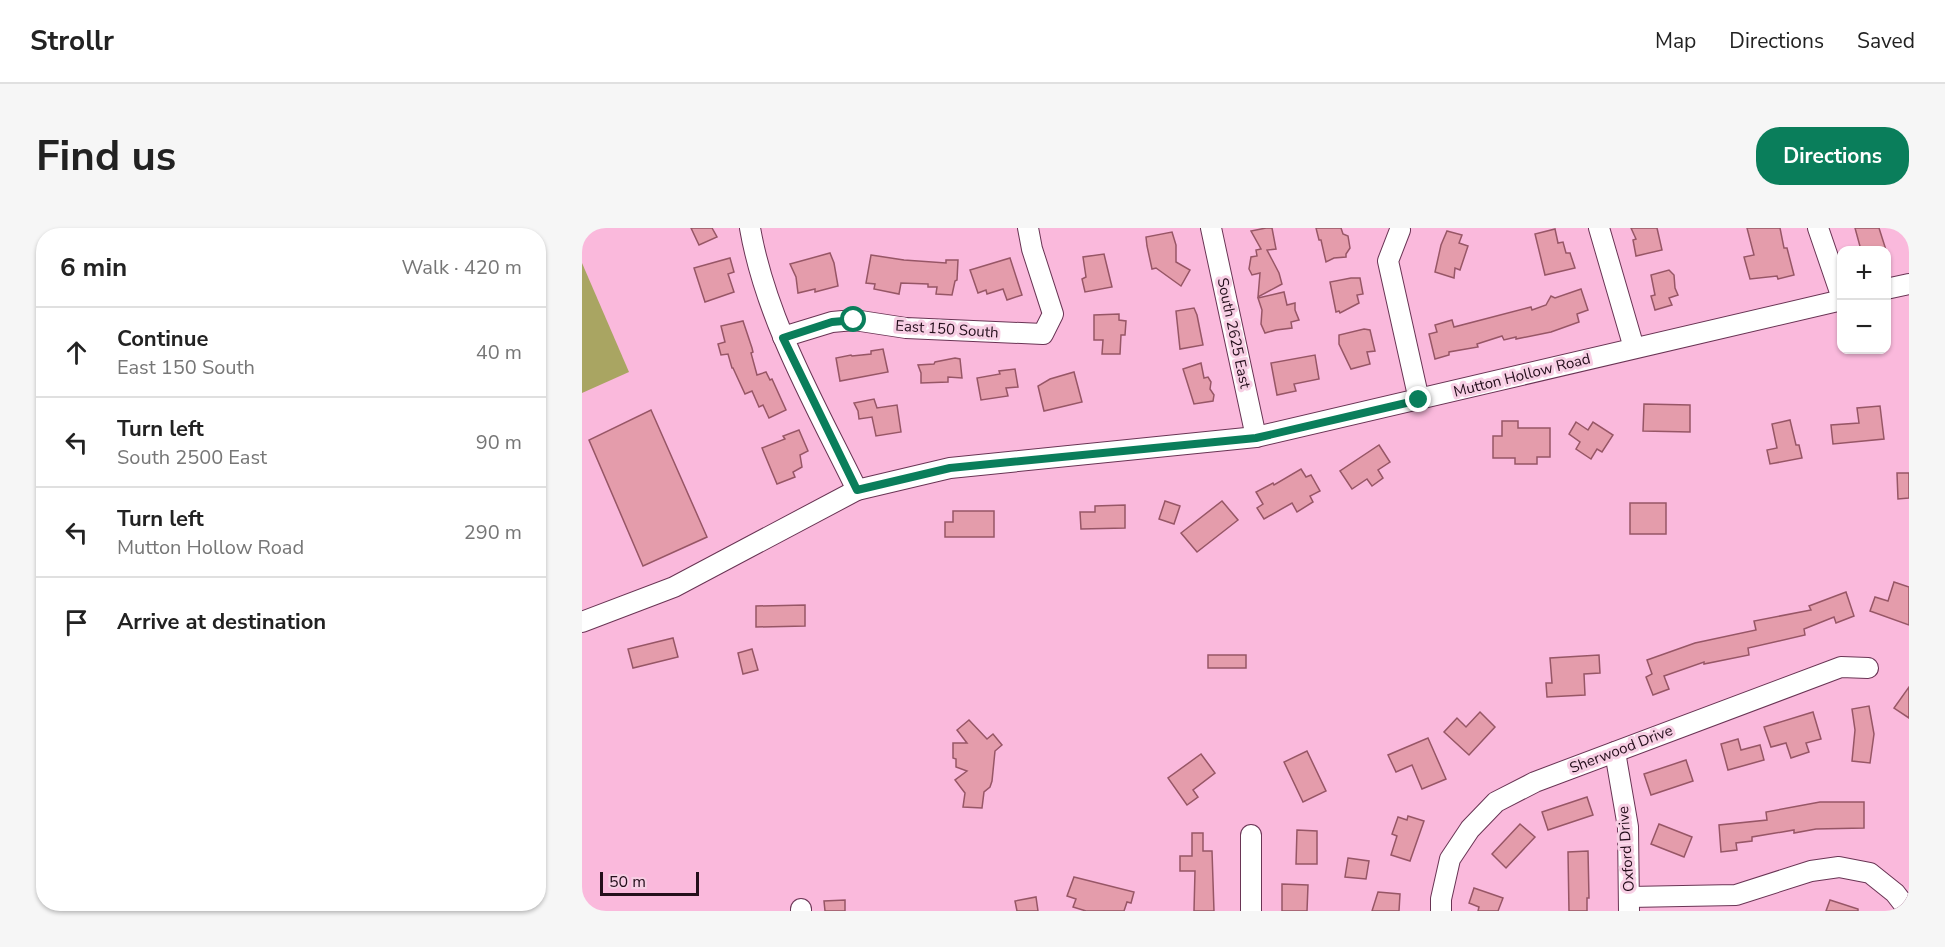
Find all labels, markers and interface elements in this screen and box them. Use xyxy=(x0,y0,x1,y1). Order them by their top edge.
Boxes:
text: Strollr xyxy=(30,22,114,60)
text: Map xyxy=(1655,27,1696,55)
text: Directions xyxy=(1729,27,1824,55)
text: Saved xyxy=(1857,27,1915,55)
button: Directions xyxy=(1756,127,1909,185)
text: Find us xyxy=(36,128,176,185)
map controls xyxy=(1837,246,1891,354)
button: + xyxy=(1837,246,1891,300)
text: 6 min xyxy=(60,250,127,285)
text: Walk · 420 m xyxy=(402,254,522,281)
street label: South 2625 East xyxy=(1213,276,1256,391)
button: − xyxy=(1837,300,1891,354)
route start xyxy=(840,306,866,332)
street label: East 150 South xyxy=(895,315,999,343)
text: Continue xyxy=(117,324,208,354)
icon: ahead xyxy=(60,336,93,369)
text: 40 m xyxy=(476,339,522,366)
street label: Mutton Hollow Road xyxy=(1451,348,1593,402)
text: East 150 South xyxy=(117,354,255,381)
route end xyxy=(1405,386,1431,412)
text: Turn left xyxy=(117,414,204,444)
icon: left xyxy=(60,426,93,459)
text: 90 m xyxy=(476,429,522,456)
text: South 2500 East xyxy=(117,444,267,471)
text: Turn left xyxy=(117,504,204,534)
icon: left xyxy=(60,516,93,549)
text: 290 m xyxy=(464,519,522,546)
text: Mutton Hollow Road xyxy=(117,534,304,561)
icon: arrive xyxy=(60,606,93,639)
text: Arrive at destination xyxy=(117,607,326,637)
street label: Sherwood Drive xyxy=(1567,720,1675,778)
street label: Oxford Drive xyxy=(1613,805,1639,893)
scale bar xyxy=(600,869,699,896)
text: 50 m xyxy=(609,871,646,893)

